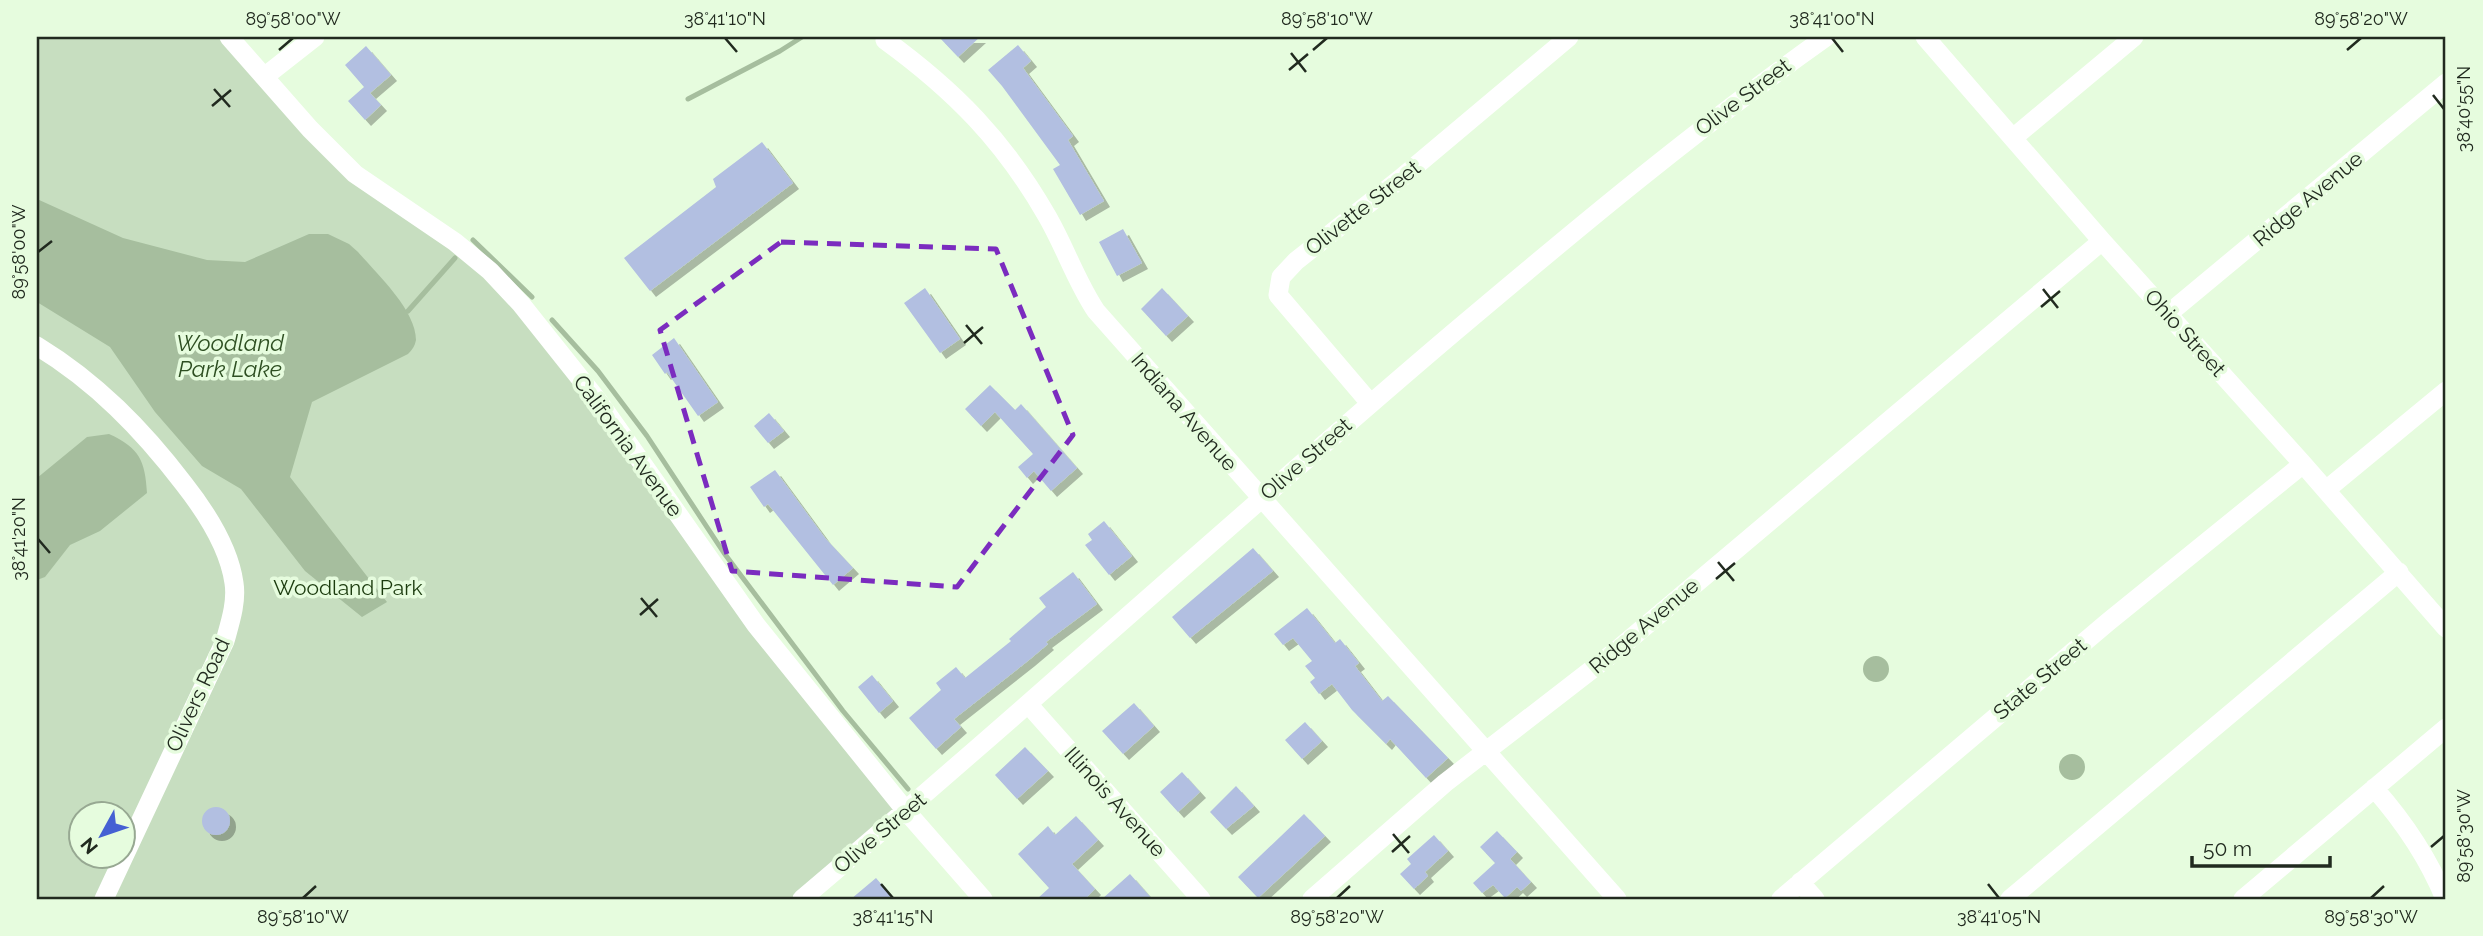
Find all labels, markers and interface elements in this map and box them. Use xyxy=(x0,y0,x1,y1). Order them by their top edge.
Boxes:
text: 89°58'00"W xyxy=(245,8,341,29)
text: 38°41'10"N xyxy=(684,8,766,29)
text: 89°58'10"W xyxy=(1281,8,1373,29)
text: 38°41'00"N xyxy=(1789,8,1875,29)
text: 89°58'20"W xyxy=(2314,8,2408,29)
street label: Olive Street xyxy=(1690,53,1795,141)
text: 38°40'55"N xyxy=(2453,66,2474,152)
street label: Ridge Avenue xyxy=(2248,146,2367,252)
street label: Olivette Street xyxy=(1300,155,1425,260)
text: 89°58'00"W xyxy=(8,204,29,300)
street label: Ohio Street xyxy=(2140,284,2231,381)
water label: Woodland Park Lake xyxy=(176,329,285,382)
street label: Indiana Avenue xyxy=(1126,347,1243,476)
street label: California Avenue xyxy=(569,370,688,522)
street label: Olive Street xyxy=(1255,412,1356,505)
text: 38°41'20"N xyxy=(8,497,29,581)
street label: Ridge Avenue xyxy=(1584,573,1703,679)
park label: Woodland Park xyxy=(273,575,423,600)
street label: State Street xyxy=(1988,632,2091,725)
street label: Olivers Road xyxy=(160,634,235,756)
street label: Illinois Avenue xyxy=(1060,742,1171,862)
street label: Olive Street xyxy=(828,787,931,878)
text: 89°58'30"W xyxy=(2453,789,2474,883)
north arrow xyxy=(66,800,136,870)
scale bar xyxy=(2192,824,2331,868)
text: N xyxy=(76,833,102,859)
text: 50 m xyxy=(2203,836,2252,861)
text: 89°58'10"W xyxy=(257,906,349,927)
text: 38°41'15"N xyxy=(853,906,933,927)
text: 89°58'20"W xyxy=(1290,906,1384,927)
text: 38°41'05"N xyxy=(1957,906,2041,927)
text: 89°58'30"W xyxy=(2324,906,2418,927)

